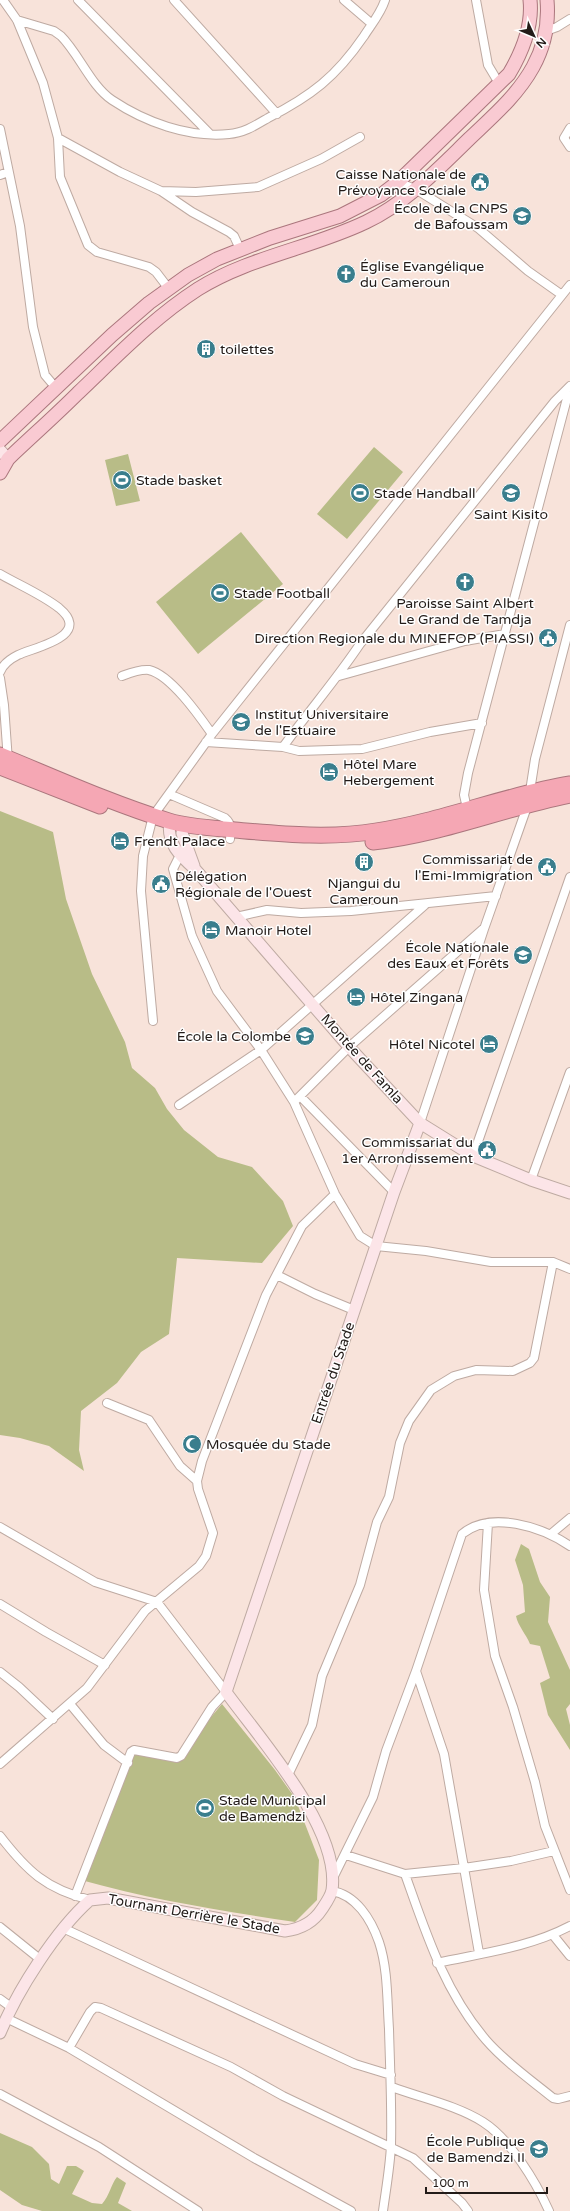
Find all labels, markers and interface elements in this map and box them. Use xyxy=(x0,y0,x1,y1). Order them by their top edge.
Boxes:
north arrow xyxy=(514,16,554,56)
text: N xyxy=(533,35,549,50)
place label: Caisse Nationale de Prévoyance Sociale xyxy=(335,166,466,199)
public building icon: Caisse Nationale de Prévoyance Sociale xyxy=(469,171,491,193)
place label: École de la CNPS de Bafoussam xyxy=(394,200,508,233)
school or university icon: École de la CNPS de Bafoussam xyxy=(511,205,533,227)
place label: Église Evangélique du Cameroun xyxy=(360,258,484,291)
church icon: Église Evangélique du Cameroun xyxy=(335,263,357,285)
building icon: toilettes xyxy=(195,338,217,360)
place label: toilettes xyxy=(220,341,274,358)
sports icon: Stade basket xyxy=(111,469,133,491)
place label: Stade basket xyxy=(136,472,223,489)
sports icon: Stade Handball xyxy=(349,482,371,504)
school or university icon: Saint Kisito xyxy=(500,482,522,504)
place label: Stade Handball xyxy=(374,485,475,502)
place label: Saint Kisito xyxy=(474,506,548,523)
church icon: Paroisse Saint Albert Le Grand de Tamdja xyxy=(454,571,476,593)
sports icon: Stade Football xyxy=(209,582,231,604)
place label: Stade Football xyxy=(234,585,330,602)
place label: Paroisse Saint Albert Le Grand de Tamdja xyxy=(396,595,534,628)
public building icon: Direction Regionale du MINEFOP (PIASSI) xyxy=(537,627,559,649)
place label: Direction Regionale du MINEFOP (PIASSI) xyxy=(254,630,534,647)
place label: Institut Universitaire de l'Estuaire xyxy=(255,706,389,739)
school or university icon: Institut Universitaire de l'Estuaire xyxy=(230,711,252,733)
place label: Hôtel Mare Hebergement xyxy=(343,756,435,789)
hotel icon: Hôtel Mare Hebergement xyxy=(318,761,340,783)
hotel icon: Frendt Palace xyxy=(109,830,131,852)
place label: Frendt Palace xyxy=(134,833,225,850)
building icon: Njangui du Cameroun xyxy=(353,851,375,873)
place label: Commissariat de l'Emi-Immigration xyxy=(415,851,533,884)
public building icon: Commissariat de l'Emi-Immigration xyxy=(536,856,558,878)
place label: Délégation Régionale de l'Ouest xyxy=(175,868,313,901)
public building icon: Délégation Régionale de l'Ouest xyxy=(150,873,172,895)
place label: Njangui du Cameroun xyxy=(328,875,400,908)
hotel icon: Manoir Hotel xyxy=(200,919,222,941)
place label: Manoir Hotel xyxy=(225,922,311,939)
place label: École Nationale des Eaux et Forêts xyxy=(387,939,509,972)
school or university icon: École Nationale des Eaux et Forêts xyxy=(512,944,534,966)
hotel icon: Hôtel Zingana xyxy=(345,986,367,1008)
place label: Hôtel Zingana xyxy=(370,989,463,1006)
street label: Montée de Famla xyxy=(317,1011,407,1107)
school or university icon: École la Colombe xyxy=(294,1025,316,1047)
place label: École la Colombe xyxy=(177,1028,291,1045)
hotel icon: Hôtel Nicotel xyxy=(478,1033,500,1055)
place label: Hôtel Nicotel xyxy=(389,1036,475,1053)
place label: Commissariat du 1er Arrondissement xyxy=(341,1134,474,1167)
public building icon: Commissariat du 1er Arrondissement xyxy=(476,1139,498,1161)
street label: Entrée du Stade xyxy=(308,1320,358,1426)
mosque icon: Mosquée du Stade xyxy=(181,1433,203,1455)
place label: Mosquée du Stade xyxy=(206,1436,331,1453)
place label: Stade Municipal de Bamendzi xyxy=(219,1792,326,1825)
sports icon: Stade Municipal de Bamendzi xyxy=(194,1797,216,1819)
street label: Tournant Derrière le Stade xyxy=(107,1891,281,1938)
place label: École Publique de Bamendzi II xyxy=(426,2133,525,2166)
school or university icon: École Publique de Bamendzi II xyxy=(528,2138,550,2160)
scale bar xyxy=(426,2169,547,2195)
text: 100 m xyxy=(432,2176,469,2190)

